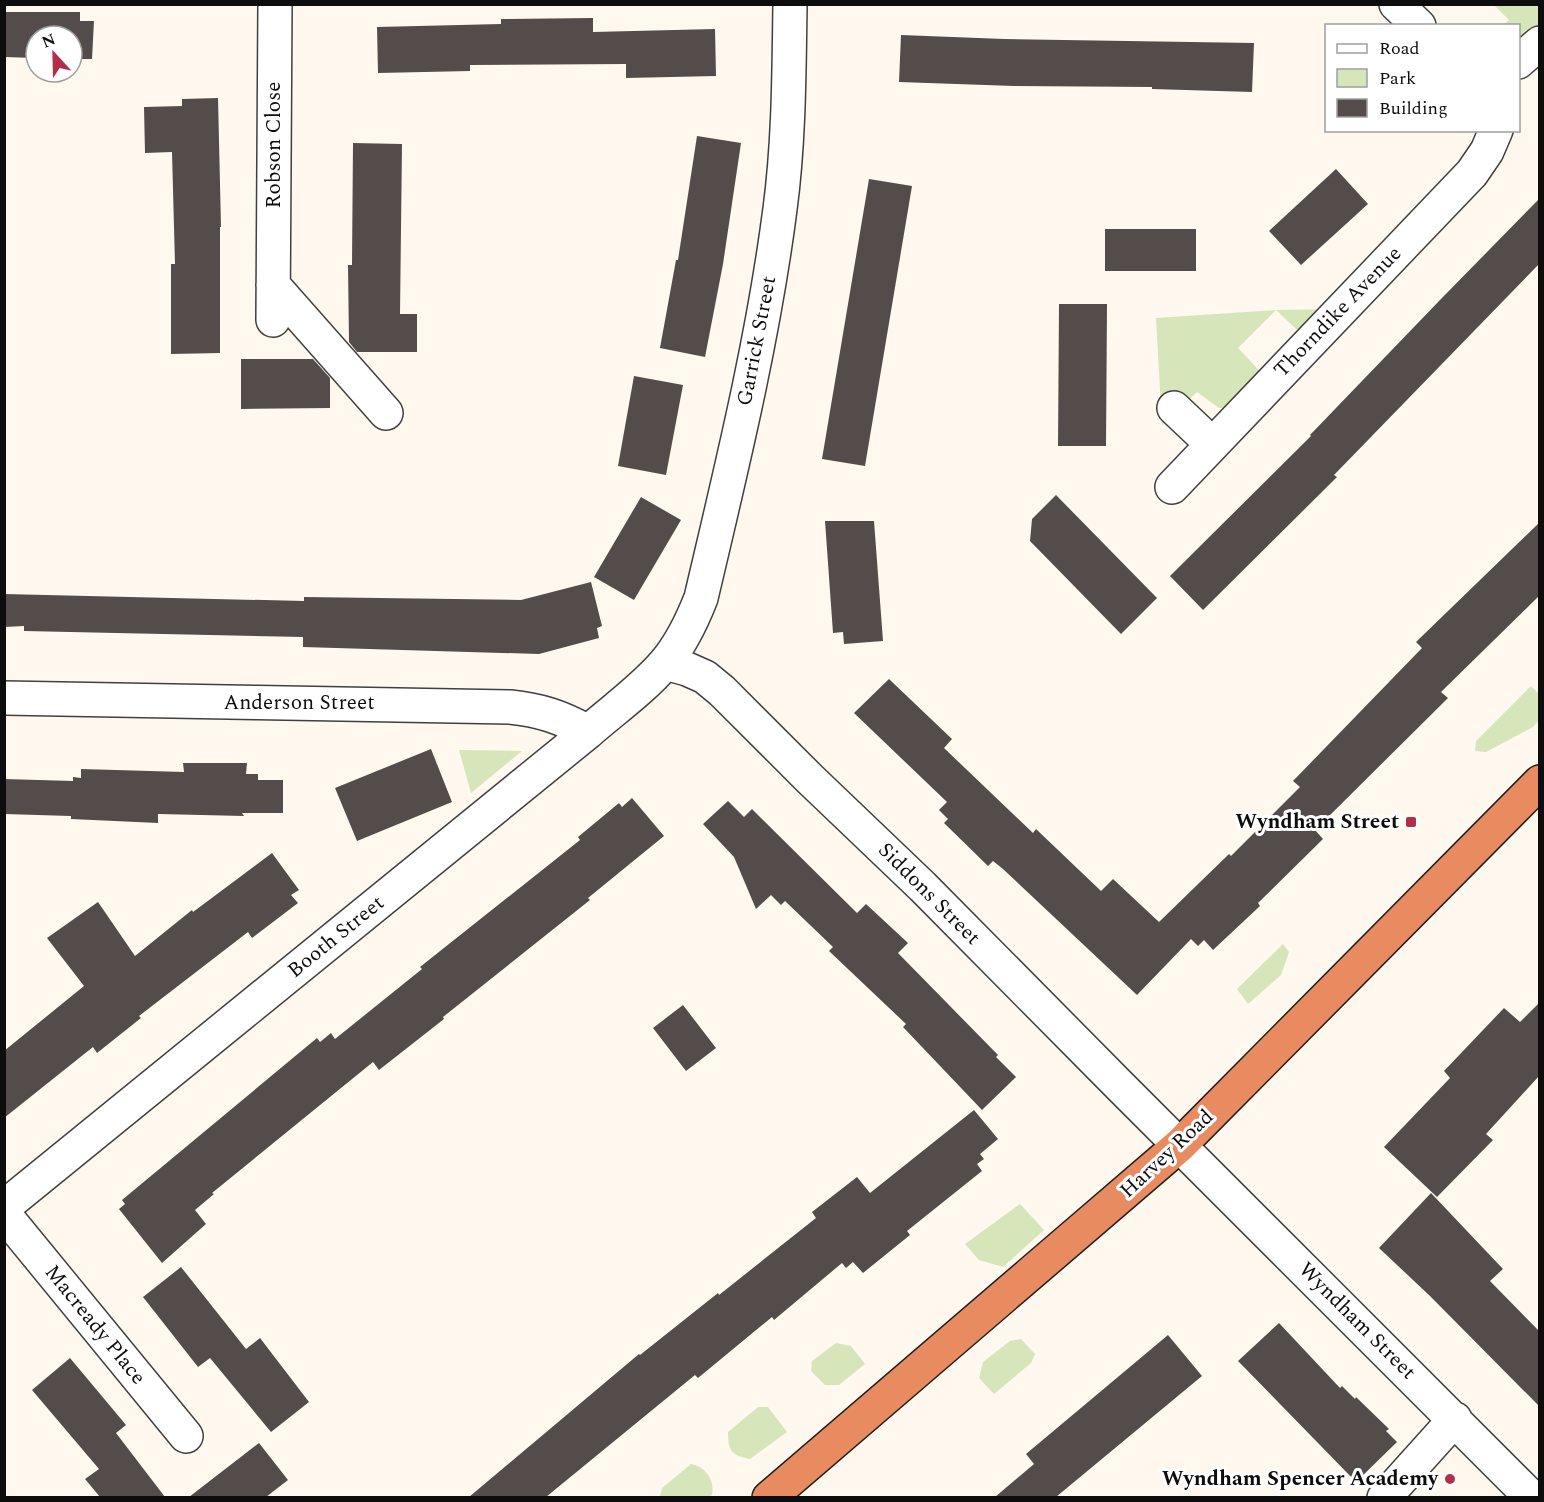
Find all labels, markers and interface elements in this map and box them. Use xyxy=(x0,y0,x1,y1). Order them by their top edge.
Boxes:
north arrow xyxy=(24,24,84,84)
legend xyxy=(1325,24,1520,132)
text: N xyxy=(38,27,59,55)
text: Road xyxy=(1379,35,1420,62)
text: Park xyxy=(1379,65,1416,92)
street label: Robson Close xyxy=(258,82,290,208)
text: Building xyxy=(1379,95,1448,122)
street label: Thorndike Avenue xyxy=(1267,239,1409,385)
street label: Garrick Street xyxy=(729,273,785,409)
street label: Anderson Street xyxy=(223,687,375,719)
place label: Wyndham Street xyxy=(1235,806,1399,838)
marker: Wyndham Street xyxy=(1404,815,1418,829)
street label: Siddons Street xyxy=(870,835,988,953)
street label: Booth Street xyxy=(281,888,391,986)
street label: Harvey Road xyxy=(1113,1102,1221,1206)
street label: Wyndham Street xyxy=(1291,1255,1423,1387)
street label: Macready Place xyxy=(36,1258,154,1392)
place label: Wyndham Spencer Academy xyxy=(1162,1463,1439,1495)
marker: Wyndham Spencer Academy xyxy=(1443,1472,1457,1486)

